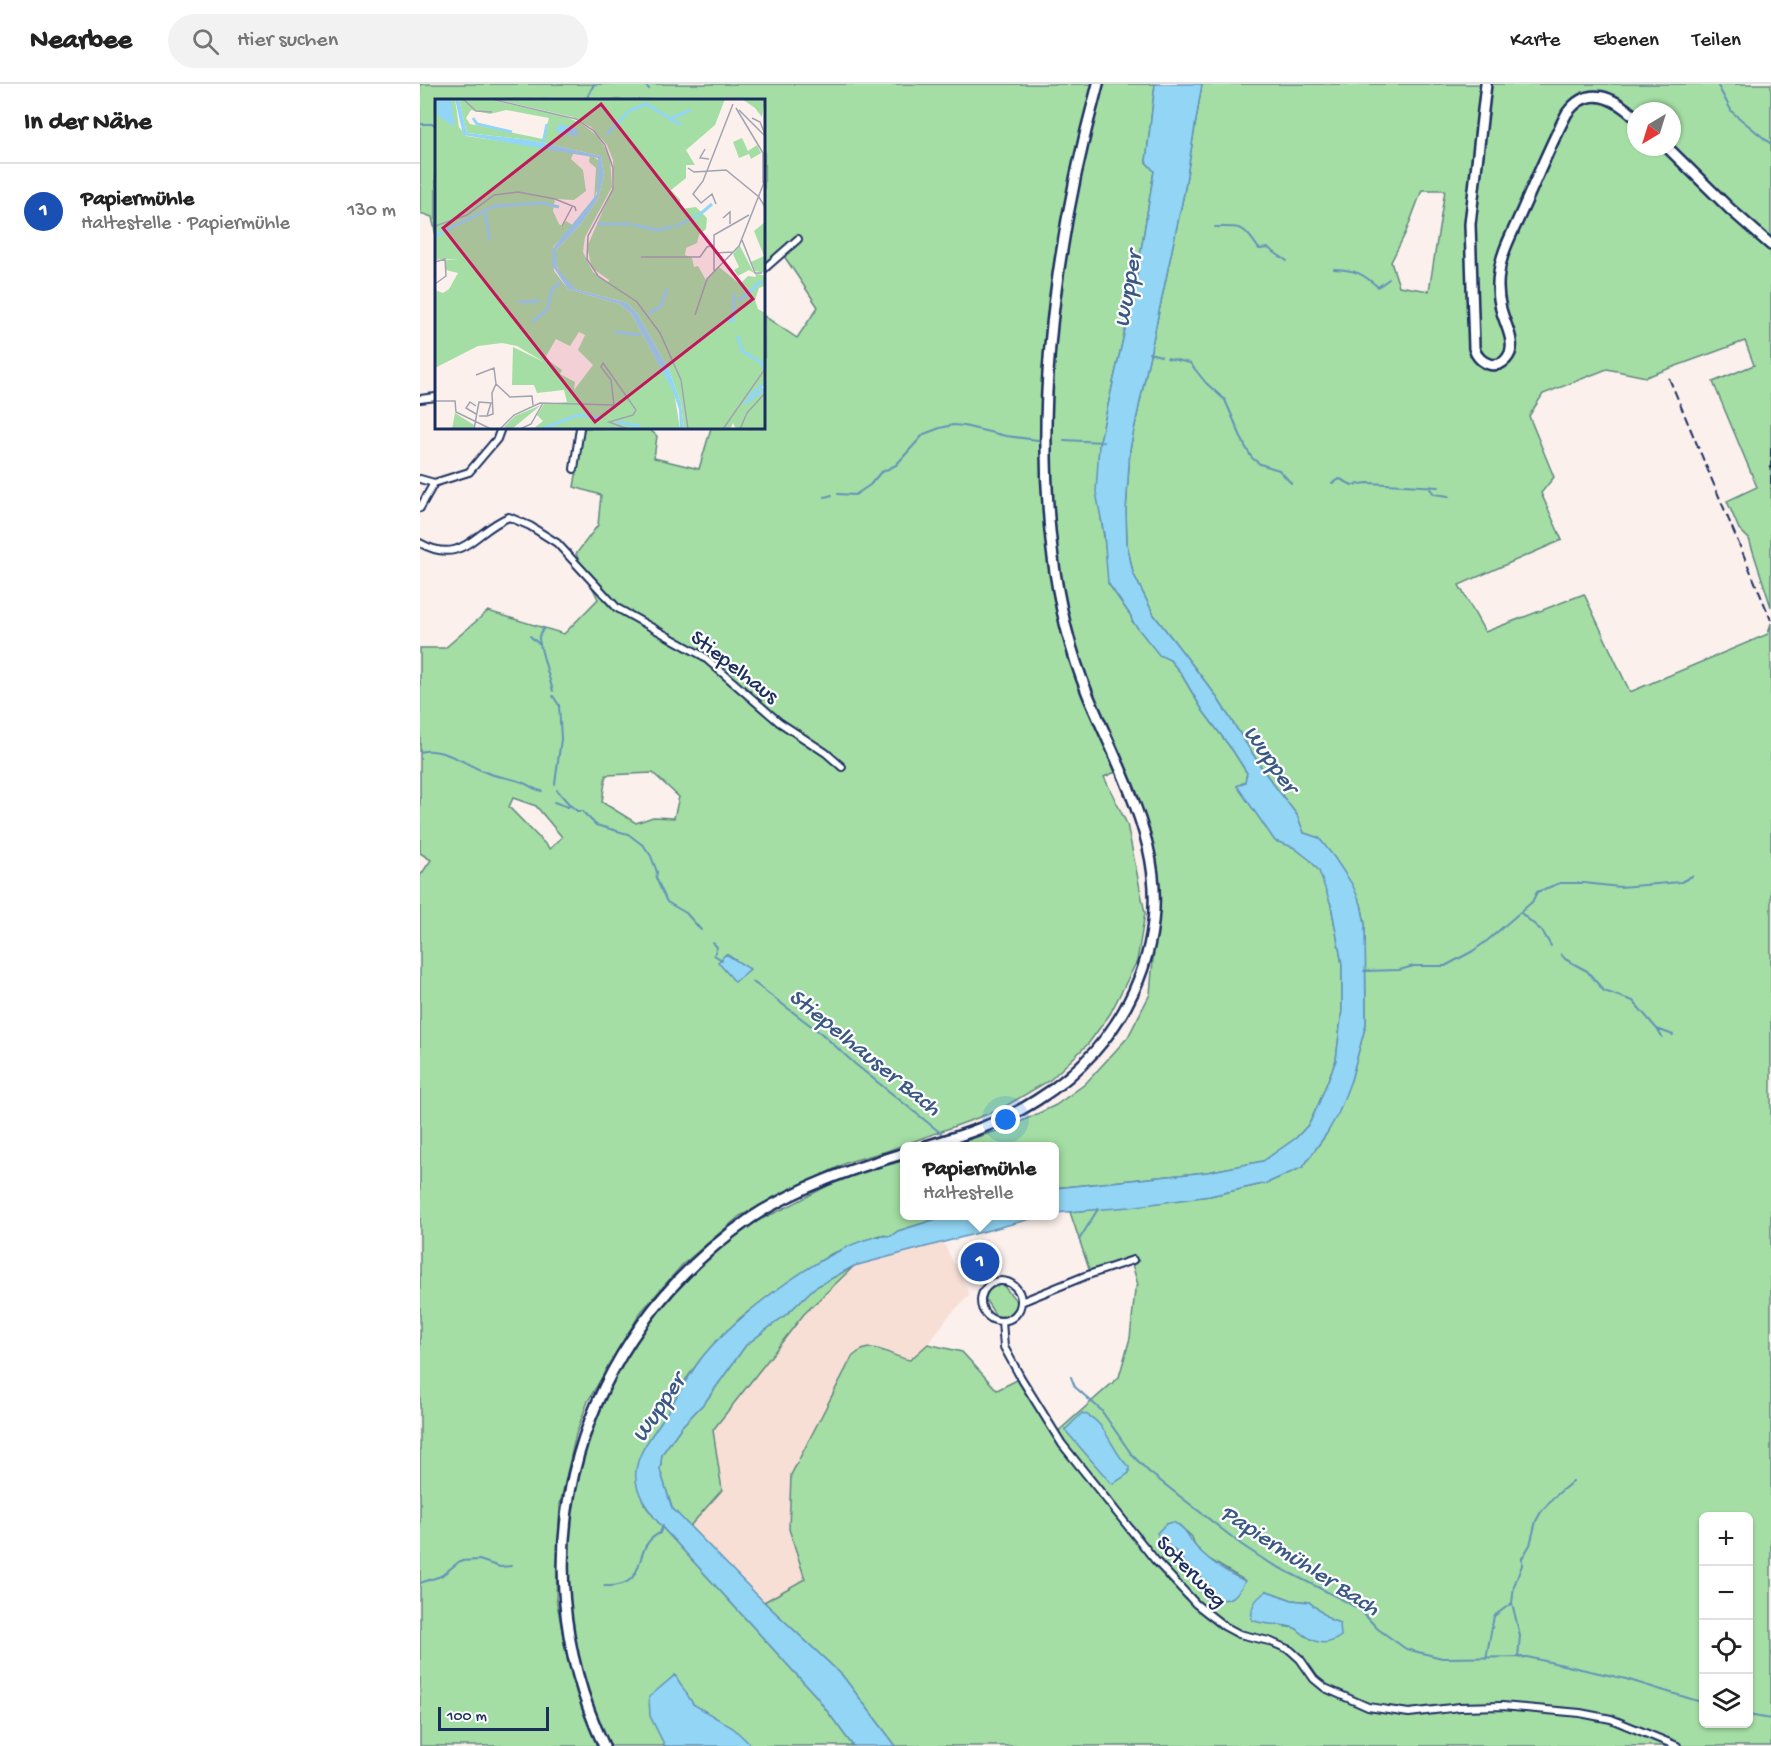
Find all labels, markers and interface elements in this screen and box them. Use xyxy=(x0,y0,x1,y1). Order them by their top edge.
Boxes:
search box xyxy=(168,14,588,68)
text: Nearbee xyxy=(30,25,132,58)
icon: search xyxy=(189,25,222,58)
text: Hier suchen xyxy=(237,28,338,54)
text: Karte xyxy=(1510,29,1560,54)
text: Ebenen xyxy=(1593,29,1659,54)
text: Teilen xyxy=(1692,29,1741,54)
inset map xyxy=(435,99,765,429)
north arrow xyxy=(1627,102,1681,156)
text: In der Nähe xyxy=(24,108,152,139)
text: Papiermühle xyxy=(81,187,194,213)
text: 1 xyxy=(39,200,48,223)
text: 130 m xyxy=(347,200,396,223)
text: Haltestelle · Papiermühle xyxy=(81,213,290,236)
water label: Wupper xyxy=(1109,245,1151,330)
street label: Stiepelhaus xyxy=(684,626,784,711)
water label: Wupper xyxy=(1235,720,1305,803)
water label: Stiepelhauser Bach xyxy=(782,983,947,1125)
your location xyxy=(991,1105,1020,1134)
popup xyxy=(900,1142,1059,1220)
text: Papiermühle xyxy=(923,1157,1036,1183)
text: Haltestelle xyxy=(923,1183,1013,1206)
pin: 1 xyxy=(960,1240,1000,1284)
water label: Wupper xyxy=(627,1366,696,1449)
water label: Papiermühler Bach xyxy=(1214,1500,1385,1625)
map controls xyxy=(1699,1512,1753,1728)
button: + xyxy=(1699,1512,1753,1566)
street label: Soterweg xyxy=(1149,1531,1231,1614)
button: − xyxy=(1699,1566,1753,1620)
button: locate xyxy=(1699,1620,1753,1674)
button: layers xyxy=(1699,1674,1753,1728)
scale bar xyxy=(438,1704,549,1732)
text: 100 m xyxy=(447,1708,487,1727)

